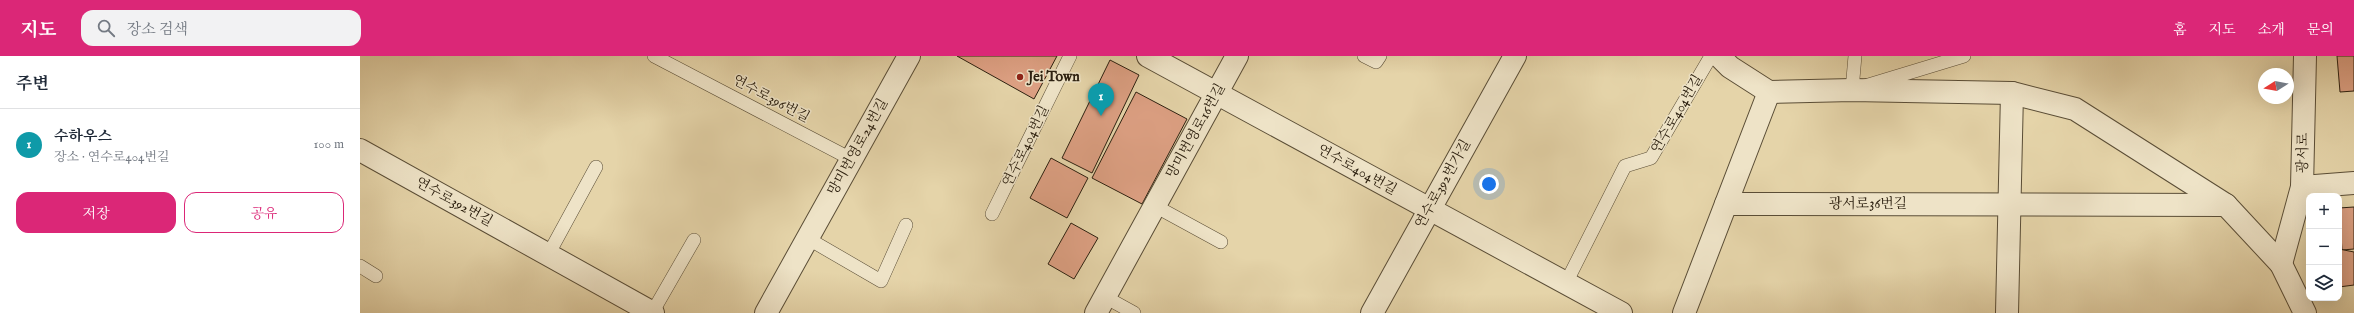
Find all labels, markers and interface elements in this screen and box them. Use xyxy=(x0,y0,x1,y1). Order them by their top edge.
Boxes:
search box xyxy=(81,10,361,46)
icon: search xyxy=(95,17,117,39)
text: 지도 xyxy=(20,19,57,43)
text: 장소 검색 xyxy=(127,20,188,39)
text: 홈 xyxy=(2173,21,2187,39)
text: 지도 xyxy=(2209,21,2236,39)
text: 소개 xyxy=(2258,21,2285,39)
text: 문의 xyxy=(2307,21,2334,39)
place label: Jei Town xyxy=(1026,68,1080,86)
north arrow xyxy=(2258,68,2294,104)
street label: 연수로396번길 xyxy=(729,71,813,127)
street label: 연수로404번길 xyxy=(1647,71,1707,157)
marker: Jei Town xyxy=(1015,72,1025,82)
text: 주변 xyxy=(16,74,49,95)
street label: 망미번영로16번길 xyxy=(1162,80,1230,182)
pin: 1 xyxy=(1088,83,1114,116)
street label: 망미번영로24번길 xyxy=(824,95,892,199)
street label: 연수로404번길 xyxy=(999,102,1053,190)
text: 수하우스 xyxy=(54,127,112,146)
street label: 광서로 xyxy=(2294,132,2312,173)
text: 1 xyxy=(27,136,31,153)
text: 100 m xyxy=(314,136,344,153)
street label: 연수로392번가길 xyxy=(1411,136,1475,232)
street label: 연수로404번길 xyxy=(1314,141,1400,199)
text: 장소 · 연수로404번길 xyxy=(54,149,170,166)
street label: 연수로392번길 xyxy=(412,173,496,231)
your location xyxy=(1479,174,1499,194)
button: 저장 xyxy=(16,192,176,233)
button: 공유 xyxy=(184,192,344,233)
map controls xyxy=(2306,193,2342,301)
button: + xyxy=(2306,193,2342,229)
street label: 광서로36번길 xyxy=(1829,195,1907,213)
button: − xyxy=(2306,229,2342,265)
button: layers xyxy=(2306,265,2342,301)

